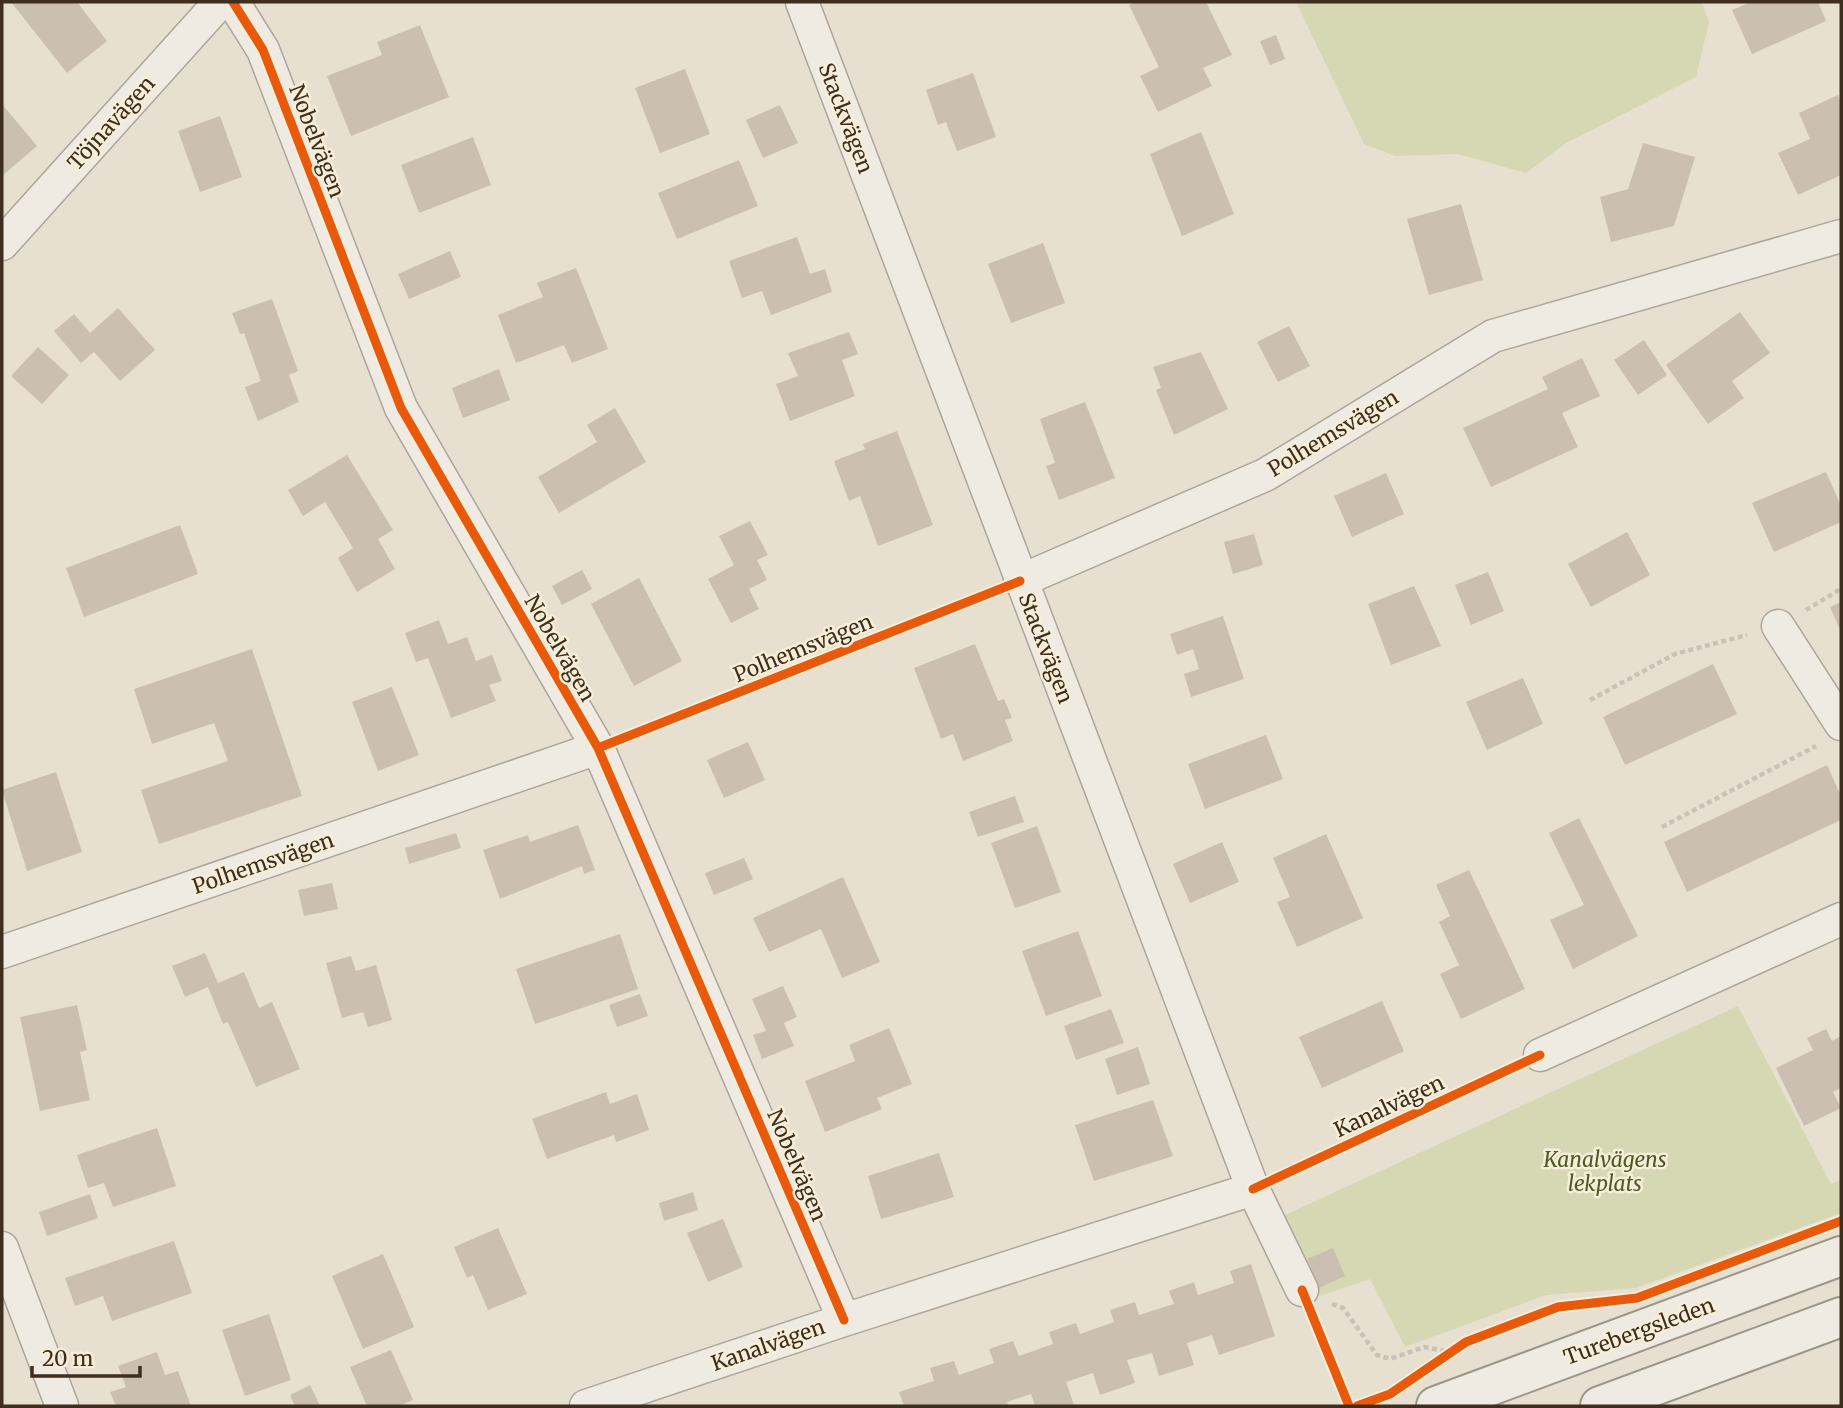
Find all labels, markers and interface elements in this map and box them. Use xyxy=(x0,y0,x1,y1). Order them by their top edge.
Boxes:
street label: Stackvägen xyxy=(813,59,879,177)
street label: Töjnavägen xyxy=(62,70,160,176)
street label: Nobelvägen xyxy=(283,81,351,201)
street label: Polhemsvägen xyxy=(1263,383,1403,483)
street label: Stackvägen xyxy=(1013,589,1079,707)
street label: Nobelvägen xyxy=(519,590,601,706)
street label: Polhemsvägen xyxy=(729,608,877,688)
street label: Polhemsvägen xyxy=(189,826,337,900)
street label: Kanalvägen xyxy=(1330,1069,1448,1143)
street label: Nobelvägen xyxy=(761,1105,833,1225)
park label: Kanalvägens lekplats xyxy=(1542,1146,1667,1197)
street label: Turebergsleden xyxy=(1560,1291,1718,1371)
street label: Kanalvägen xyxy=(708,1313,828,1377)
scale bar xyxy=(32,1334,140,1378)
text: 20 m xyxy=(42,1345,94,1372)

